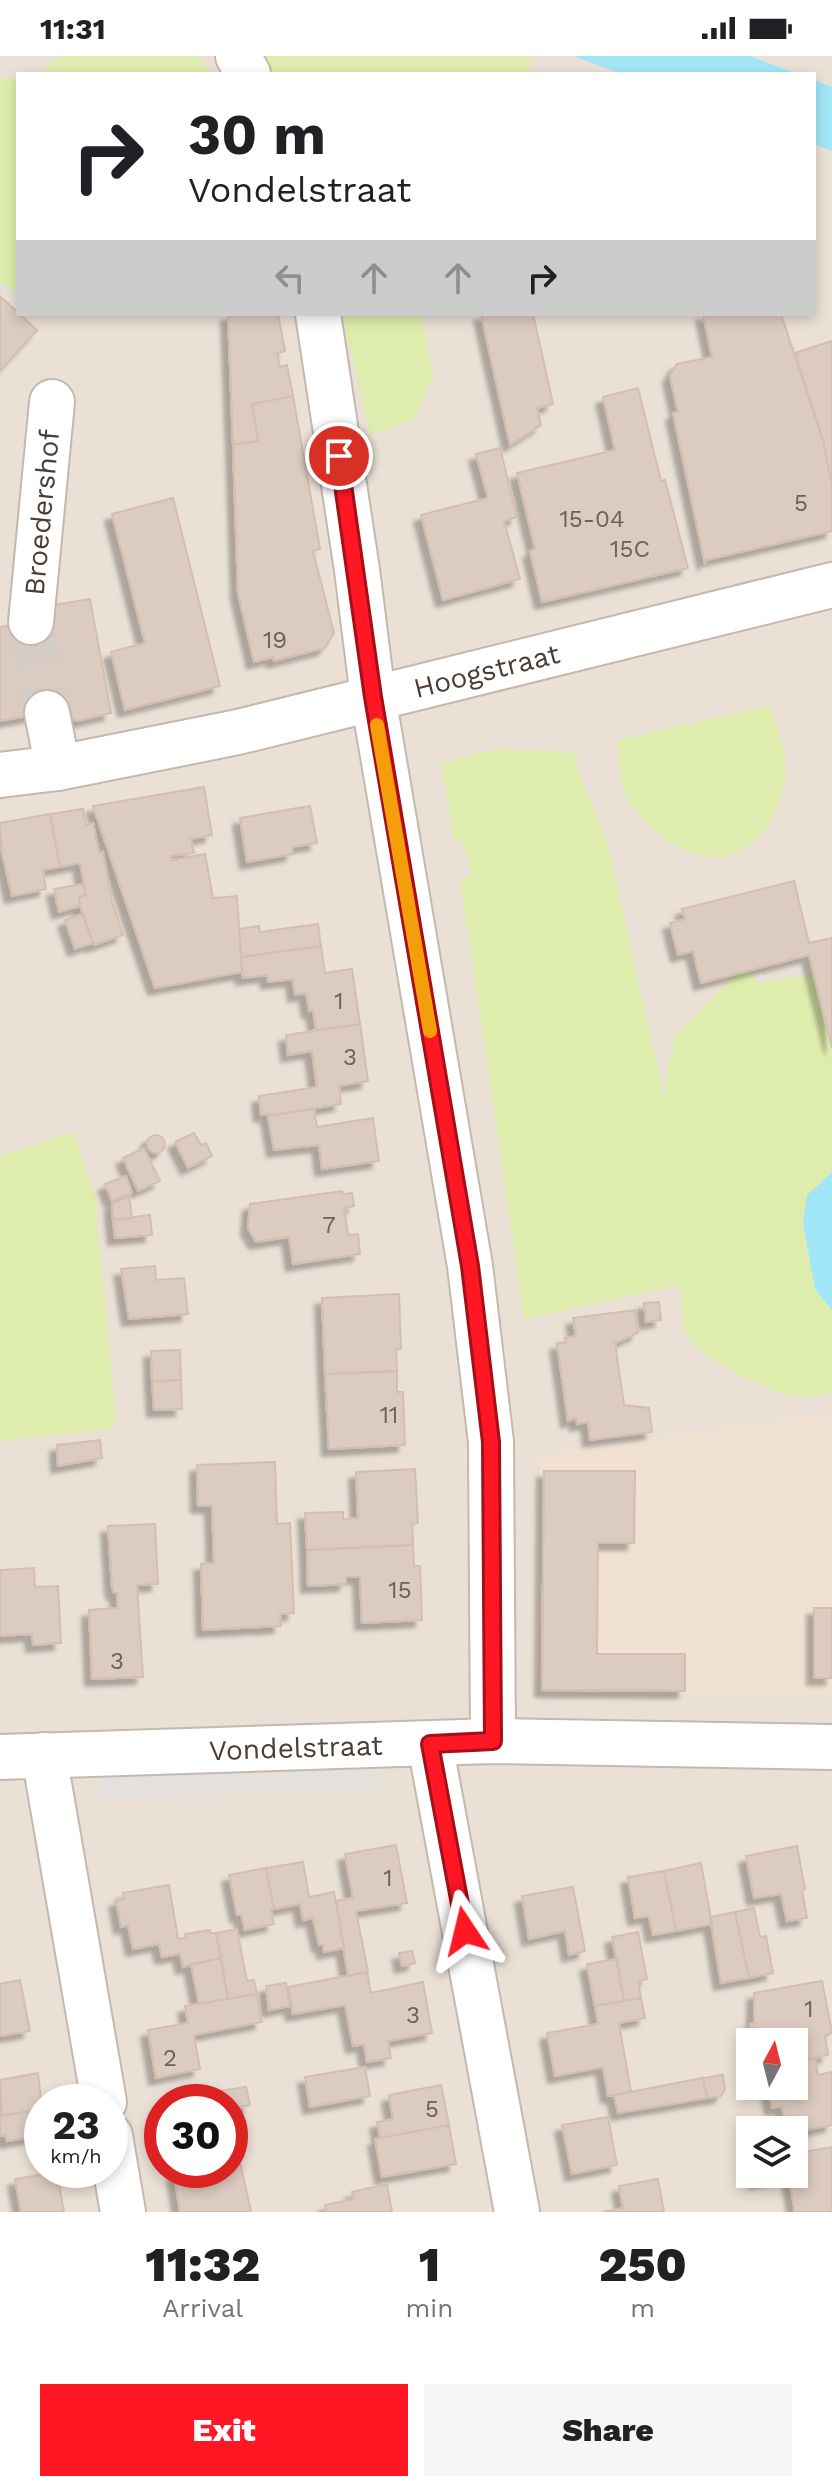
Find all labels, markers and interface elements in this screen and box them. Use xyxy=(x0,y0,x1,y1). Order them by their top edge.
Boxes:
text: 11:31 xyxy=(40,11,106,46)
text: 30 m xyxy=(188,102,326,168)
icon: right xyxy=(56,104,160,208)
text: Vondelstraat xyxy=(188,169,411,211)
icon: left xyxy=(268,256,312,300)
icon: ahead xyxy=(352,256,396,300)
icon: ahead xyxy=(436,256,480,300)
icon: right xyxy=(520,256,564,300)
pin xyxy=(305,422,373,490)
street label: Broedershof xyxy=(18,428,66,597)
icon: arrive xyxy=(317,434,361,478)
house number: 5 xyxy=(794,489,808,517)
house number: 15-04 xyxy=(559,505,625,533)
house number: 15C xyxy=(610,535,650,563)
house number: 19 xyxy=(263,626,287,654)
street label: Hoogstraat xyxy=(410,637,563,705)
house number: 1 xyxy=(334,987,344,1015)
house number: 3 xyxy=(343,1043,357,1071)
house number: 7 xyxy=(322,1211,336,1239)
house number: 11 xyxy=(380,1401,398,1429)
house number: 15 xyxy=(388,1576,412,1604)
house number: 3 xyxy=(110,1647,124,1675)
street label: Vondelstraat xyxy=(208,1729,383,1767)
house number: 1 xyxy=(383,1864,393,1892)
position arrow xyxy=(423,1889,507,1973)
house number: 1 xyxy=(804,1995,814,2023)
house number: 3 xyxy=(406,2001,420,2029)
north arrow xyxy=(736,2028,808,2100)
map controls xyxy=(736,2028,808,2188)
house number: 2 xyxy=(163,2044,177,2072)
speed limit sign: 30 xyxy=(144,2084,248,2188)
house number: 5 xyxy=(425,2095,439,2123)
text: 23 xyxy=(52,2102,100,2149)
button: layers xyxy=(736,2116,808,2188)
text: km/h xyxy=(50,2144,102,2168)
text: 11:32 xyxy=(145,2236,260,2293)
text: 1 xyxy=(419,2236,440,2293)
text: 250 xyxy=(599,2236,687,2293)
text: Arrival xyxy=(162,2293,243,2323)
text: min xyxy=(406,2293,453,2323)
text: m xyxy=(630,2293,655,2323)
button: Exit xyxy=(40,2384,408,2476)
button: Share xyxy=(424,2384,792,2476)

